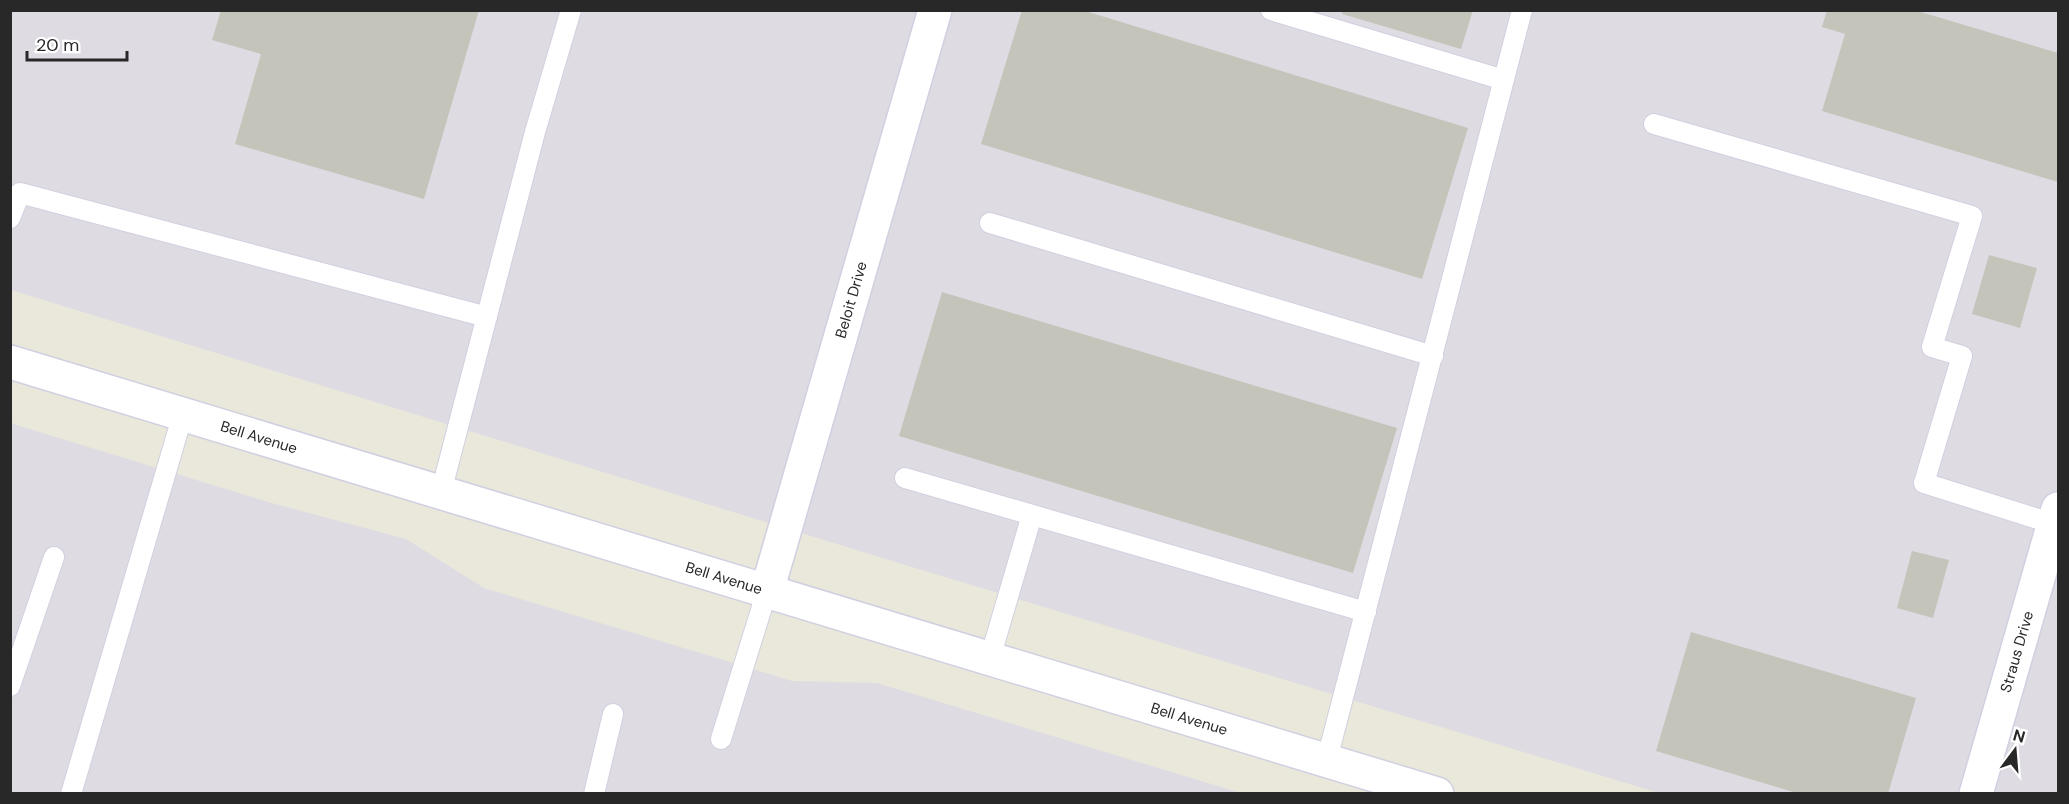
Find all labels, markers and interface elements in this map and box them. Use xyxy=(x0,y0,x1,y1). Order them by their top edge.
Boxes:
scale bar xyxy=(27,24,128,62)
text: 20 m xyxy=(36,33,79,57)
street label: Beloit Drive xyxy=(831,259,872,341)
street label: Bell Avenue xyxy=(218,416,300,458)
street label: Bell Avenue xyxy=(683,557,765,599)
street label: Straus Drive xyxy=(1996,609,2038,695)
street label: Bell Avenue xyxy=(1148,698,1230,740)
north arrow xyxy=(1985,720,2045,780)
text: N xyxy=(2010,724,2028,748)

